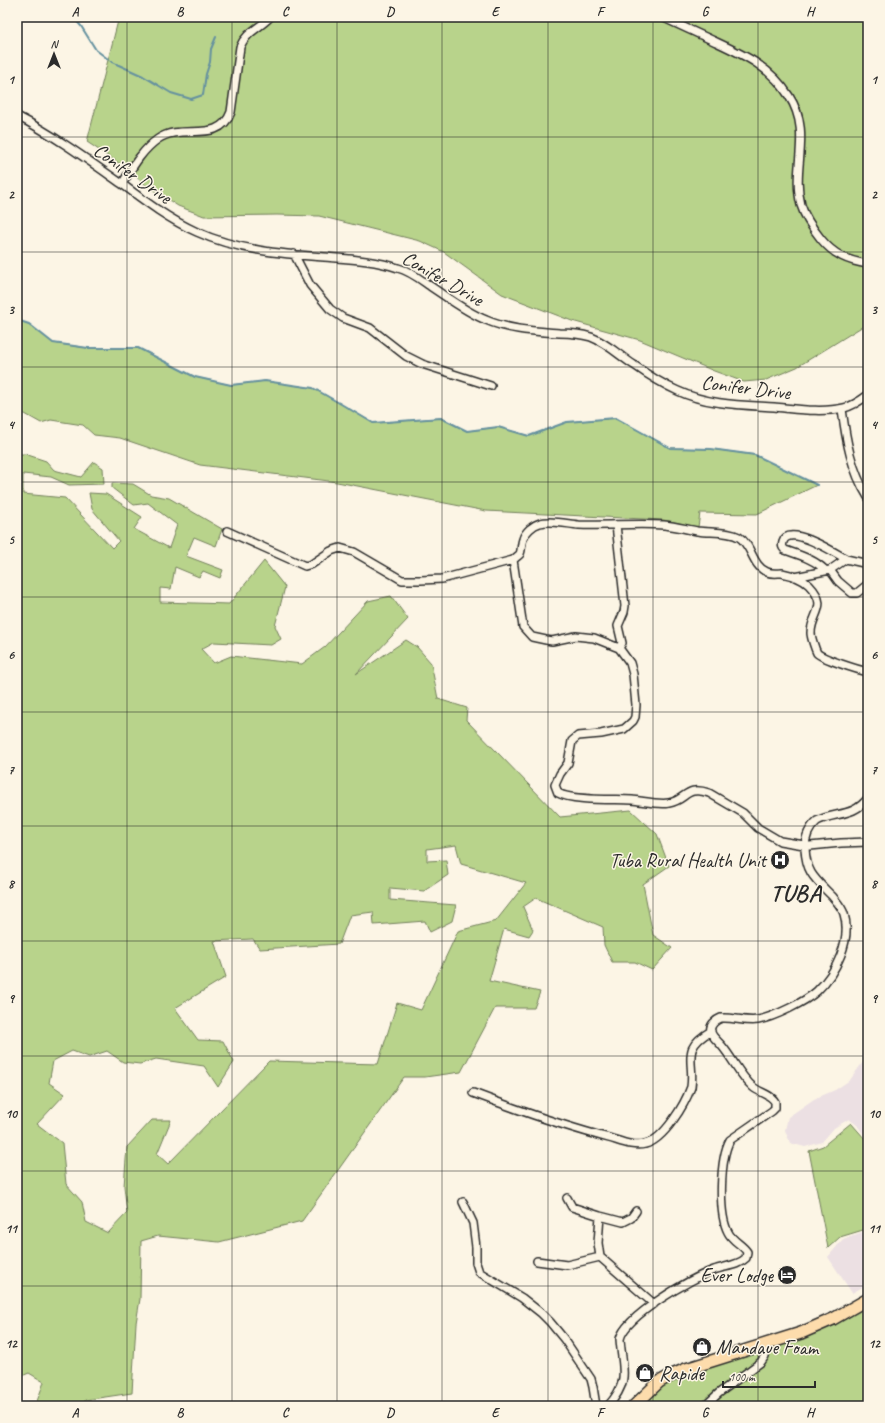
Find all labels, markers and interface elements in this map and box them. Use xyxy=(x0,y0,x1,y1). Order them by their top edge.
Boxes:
text: A xyxy=(72,4,80,20)
text: B xyxy=(177,4,185,20)
text: C xyxy=(282,4,290,20)
text: D xyxy=(386,4,395,20)
text: E xyxy=(492,4,501,20)
text: F xyxy=(597,4,606,20)
text: G xyxy=(702,4,710,20)
text: H xyxy=(806,4,816,20)
north arrow xyxy=(34,34,74,74)
text: N xyxy=(51,37,60,51)
text: 1 xyxy=(8,72,16,88)
text: 1 xyxy=(871,72,879,88)
street label: Conifer Drive xyxy=(89,137,178,210)
text: 2 xyxy=(8,187,15,203)
text: 2 xyxy=(871,187,878,203)
street label: Conifer Drive xyxy=(398,245,489,312)
text: 3 xyxy=(8,302,15,318)
text: 3 xyxy=(871,302,878,318)
street label: Conifer Drive xyxy=(700,370,793,406)
text: 4 xyxy=(8,417,16,433)
text: 4 xyxy=(871,417,879,433)
text: 5 xyxy=(8,532,15,548)
text: 5 xyxy=(871,532,878,548)
text: 6 xyxy=(8,647,15,663)
text: 6 xyxy=(871,647,878,663)
text: 7 xyxy=(8,762,15,778)
text: 7 xyxy=(871,762,878,778)
place label: Tuba Rural Health Unit xyxy=(609,848,768,873)
hospital icon: Tuba Rural Health Unit xyxy=(769,849,791,871)
text: 8 xyxy=(8,876,16,892)
text: 8 xyxy=(871,876,879,892)
district label: TUBA xyxy=(770,878,822,908)
text: 9 xyxy=(8,991,15,1007)
text: 9 xyxy=(871,991,878,1007)
text: 10 xyxy=(5,1106,18,1122)
text: 10 xyxy=(868,1106,881,1122)
text: 11 xyxy=(5,1221,19,1237)
text: 11 xyxy=(868,1221,882,1237)
place label: Ever Lodge xyxy=(700,1263,774,1288)
hotel icon: Ever Lodge xyxy=(776,1264,798,1286)
place label: Mandaue Foam xyxy=(716,1335,820,1360)
text: 12 xyxy=(5,1336,18,1352)
shop icon: Mandaue Foam xyxy=(691,1336,713,1358)
text: 12 xyxy=(868,1336,881,1352)
place label: Rapide xyxy=(659,1361,705,1386)
shop icon: Rapide xyxy=(634,1362,656,1384)
scale bar xyxy=(723,1363,815,1389)
text: 100 m xyxy=(729,1369,756,1385)
text: A xyxy=(72,1405,80,1421)
text: B xyxy=(177,1405,185,1421)
text: C xyxy=(282,1405,290,1421)
text: D xyxy=(386,1405,395,1421)
text: E xyxy=(492,1405,501,1421)
text: F xyxy=(597,1405,606,1421)
text: G xyxy=(702,1405,710,1421)
text: H xyxy=(806,1405,816,1421)

